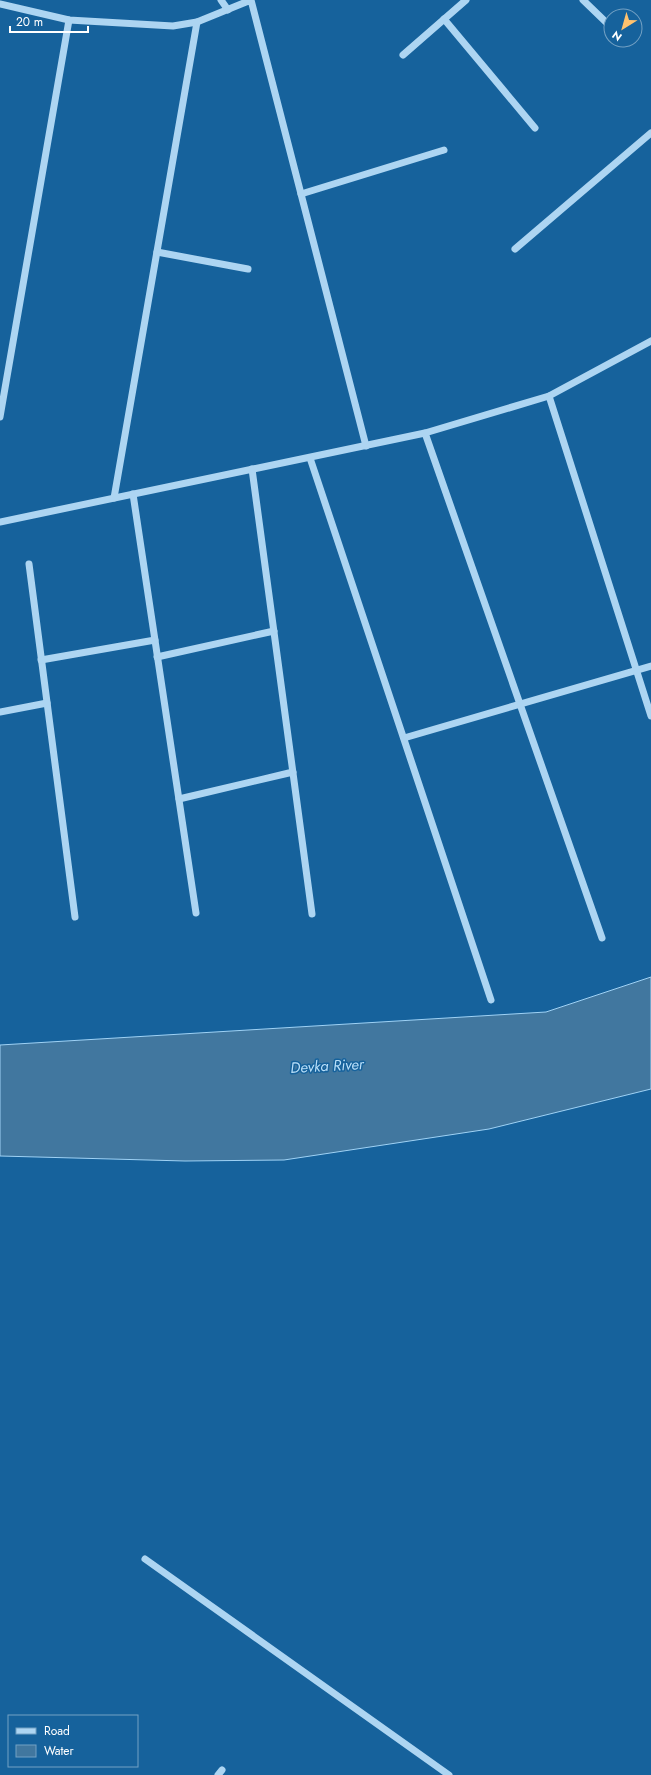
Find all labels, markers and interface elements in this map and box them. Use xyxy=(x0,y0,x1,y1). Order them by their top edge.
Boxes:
scale bar xyxy=(10,8,88,34)
north arrow xyxy=(603,8,643,48)
text: 20 m xyxy=(16,13,43,31)
text: N xyxy=(609,27,625,45)
water label: Devka River xyxy=(290,1053,365,1079)
legend xyxy=(8,1715,138,1767)
text: Road xyxy=(44,1722,70,1740)
text: Water xyxy=(44,1742,75,1760)

